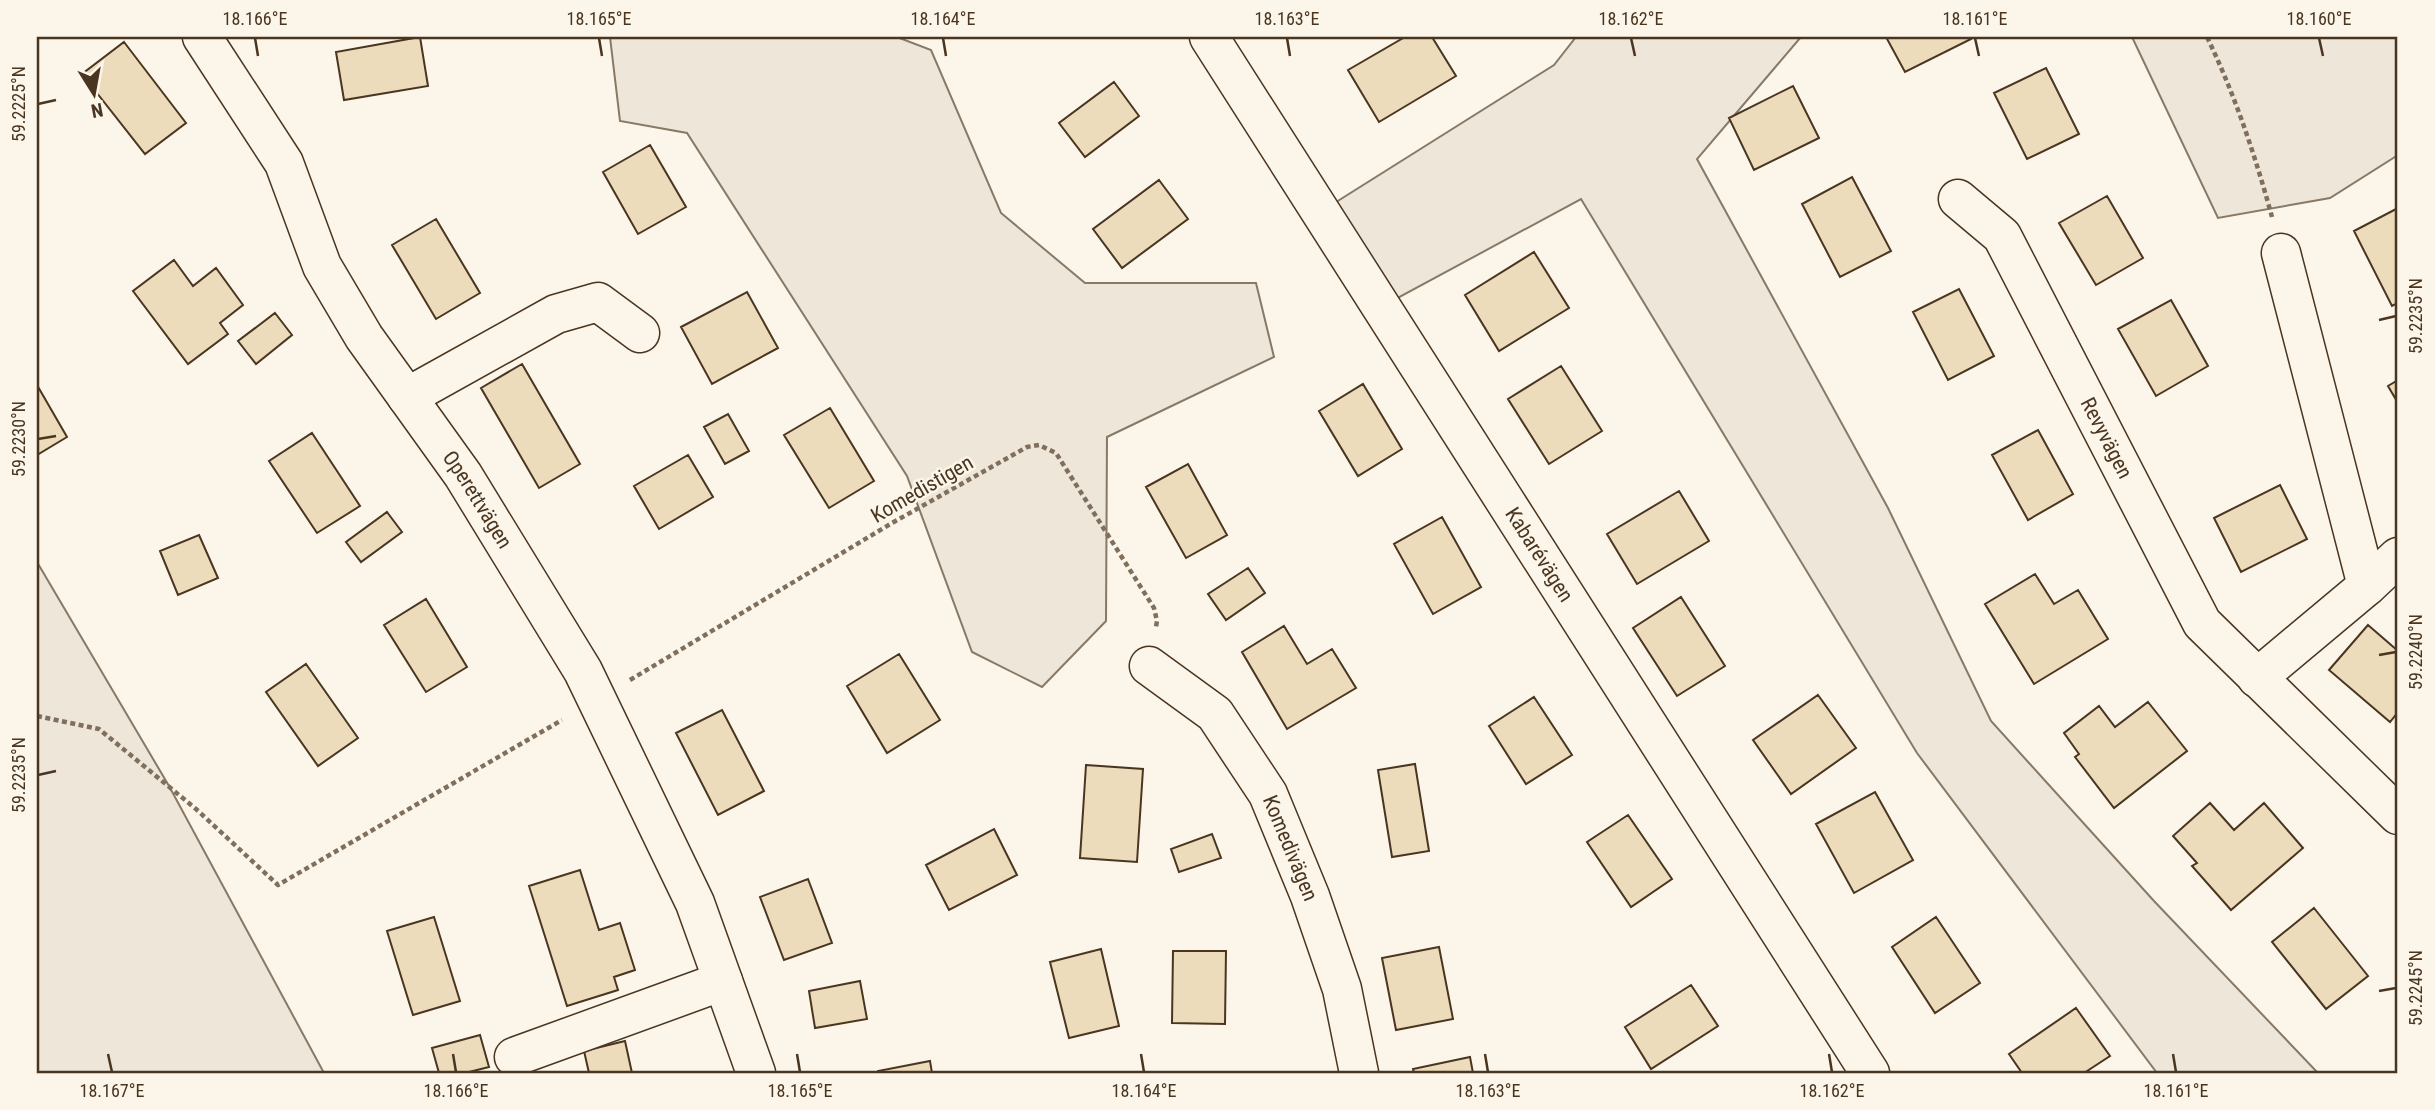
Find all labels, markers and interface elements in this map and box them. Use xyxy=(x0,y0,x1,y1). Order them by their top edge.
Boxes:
text: 18.166°E xyxy=(223,8,287,29)
text: 18.165°E xyxy=(567,8,631,29)
text: 18.164°E xyxy=(911,8,975,29)
text: 18.163°E xyxy=(1255,8,1319,29)
text: 18.162°E xyxy=(1599,8,1663,29)
text: 18.161°E xyxy=(1943,8,2007,29)
text: 18.160°E xyxy=(2287,8,2351,29)
north arrow xyxy=(60,60,130,130)
text: 59.2225°N xyxy=(8,66,29,142)
text: N xyxy=(89,98,105,123)
text: 59.2235°N xyxy=(2405,278,2426,354)
street label: Revyvägen xyxy=(2076,394,2137,483)
text: 59.2230°N xyxy=(8,401,29,477)
street label: Operettvägen xyxy=(438,446,517,553)
street label: Komedistigen xyxy=(867,450,977,528)
street label: Kabarévägen xyxy=(1500,503,1578,606)
text: 59.2240°N xyxy=(2405,614,2426,690)
text: 59.2235°N xyxy=(8,737,29,813)
street label: Komedivägen xyxy=(1258,792,1323,904)
text: 59.2245°N xyxy=(2405,950,2426,1026)
text: 18.167°E xyxy=(80,1080,144,1101)
text: 18.166°E xyxy=(424,1080,488,1101)
text: 18.165°E xyxy=(768,1080,832,1101)
text: 18.164°E xyxy=(1112,1080,1176,1101)
text: 18.163°E xyxy=(1456,1080,1520,1101)
text: 18.162°E xyxy=(1800,1080,1864,1101)
text: 18.161°E xyxy=(2144,1080,2208,1101)

